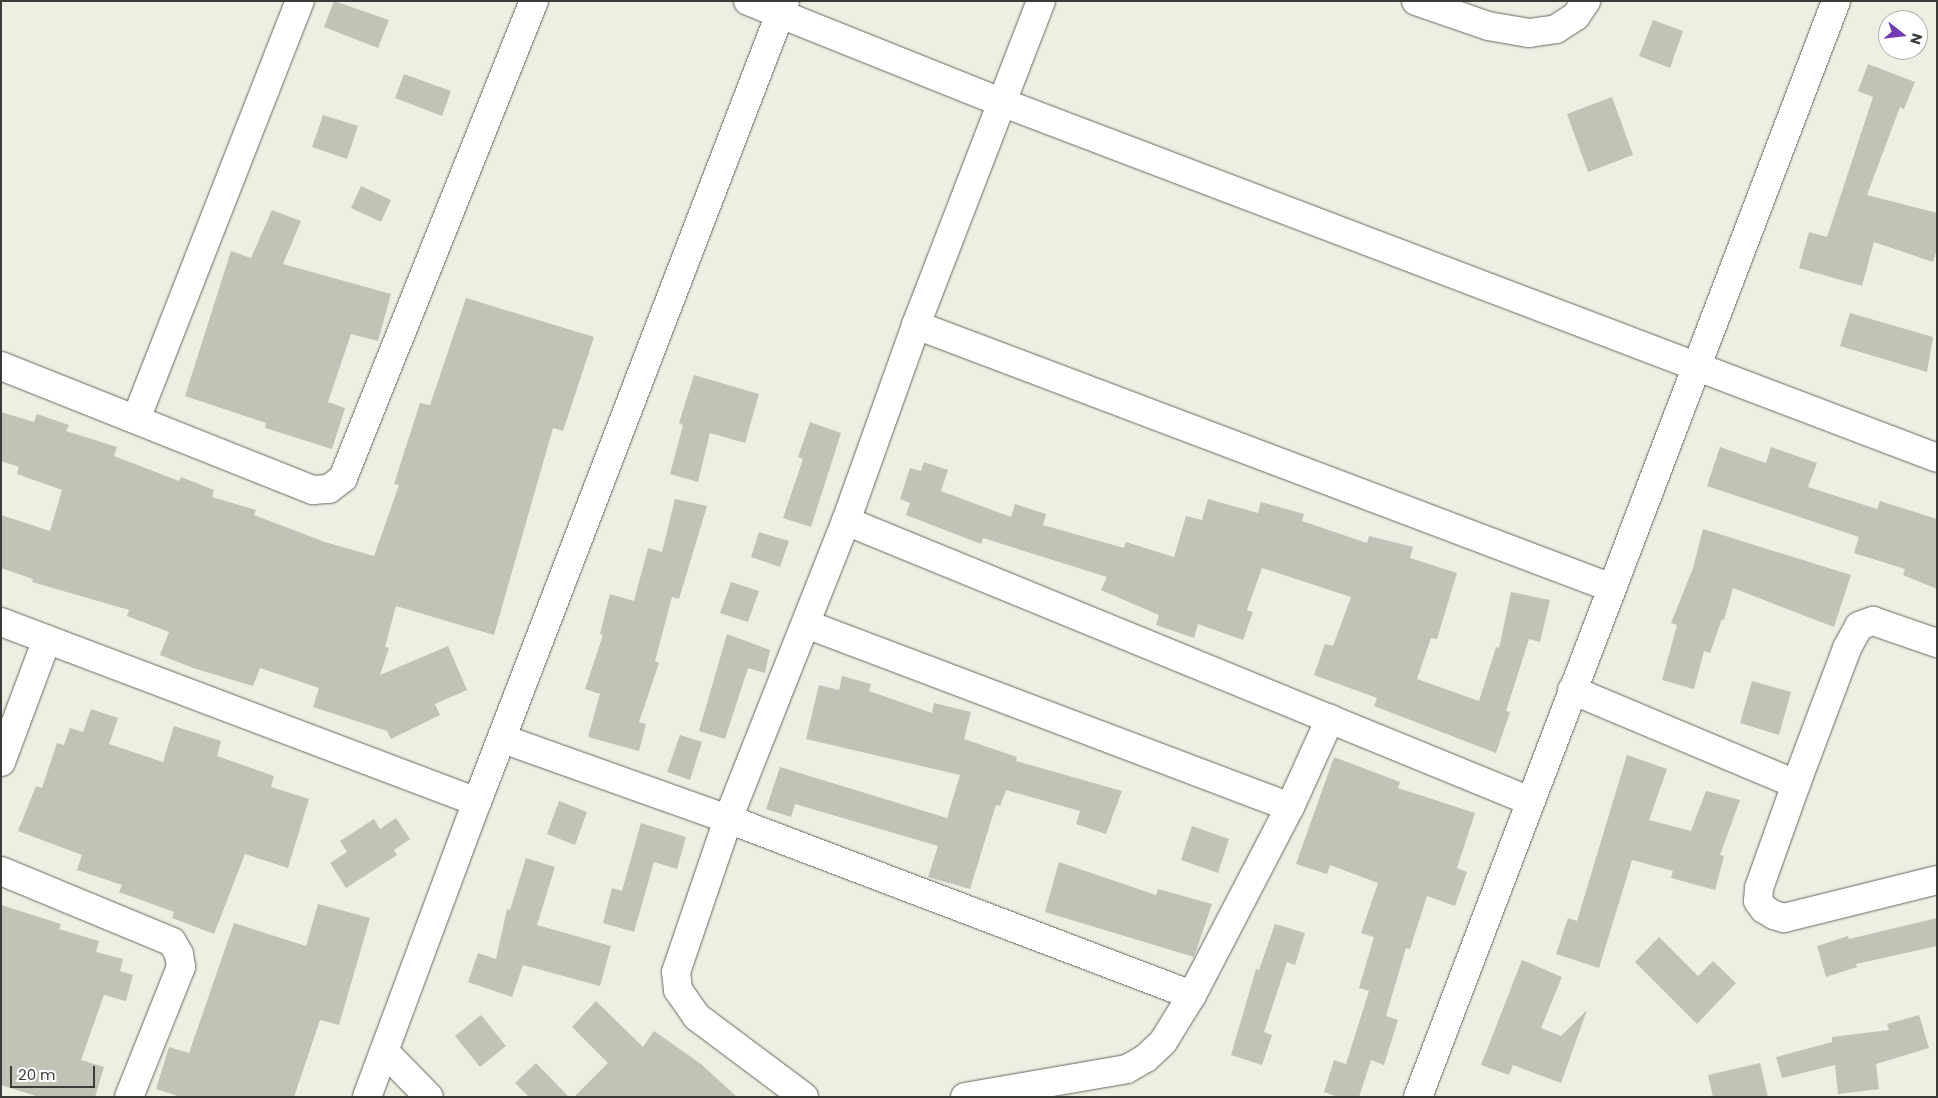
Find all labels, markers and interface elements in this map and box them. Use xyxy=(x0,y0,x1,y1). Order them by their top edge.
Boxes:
north arrow xyxy=(1878,10,1928,60)
text: N xyxy=(1905,31,1928,47)
scale bar xyxy=(12,1056,98,1088)
text: 20 m xyxy=(18,1064,56,1085)

